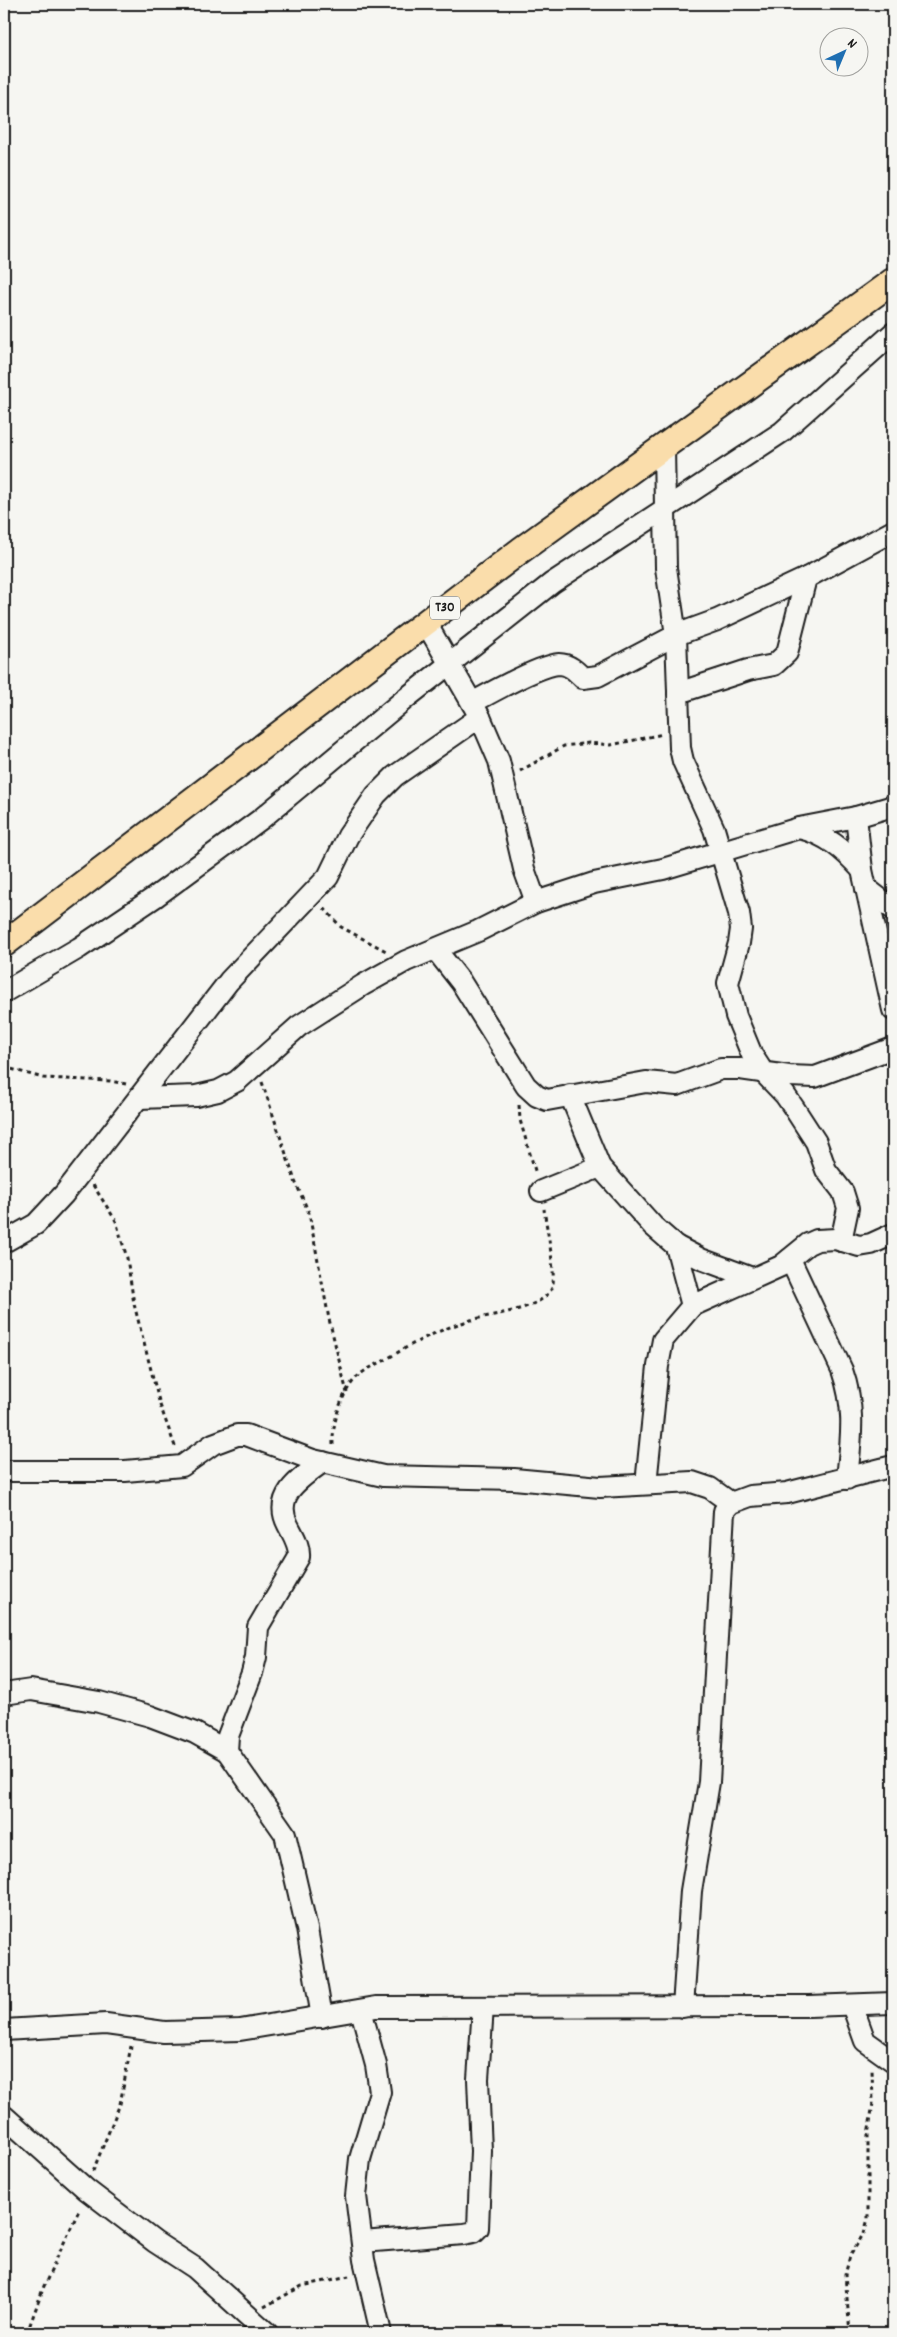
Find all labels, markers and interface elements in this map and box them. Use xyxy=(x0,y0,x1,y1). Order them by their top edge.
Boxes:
north arrow xyxy=(820,28,870,78)
text: N xyxy=(842,34,861,54)
road number: T30 xyxy=(430,596,460,620)

